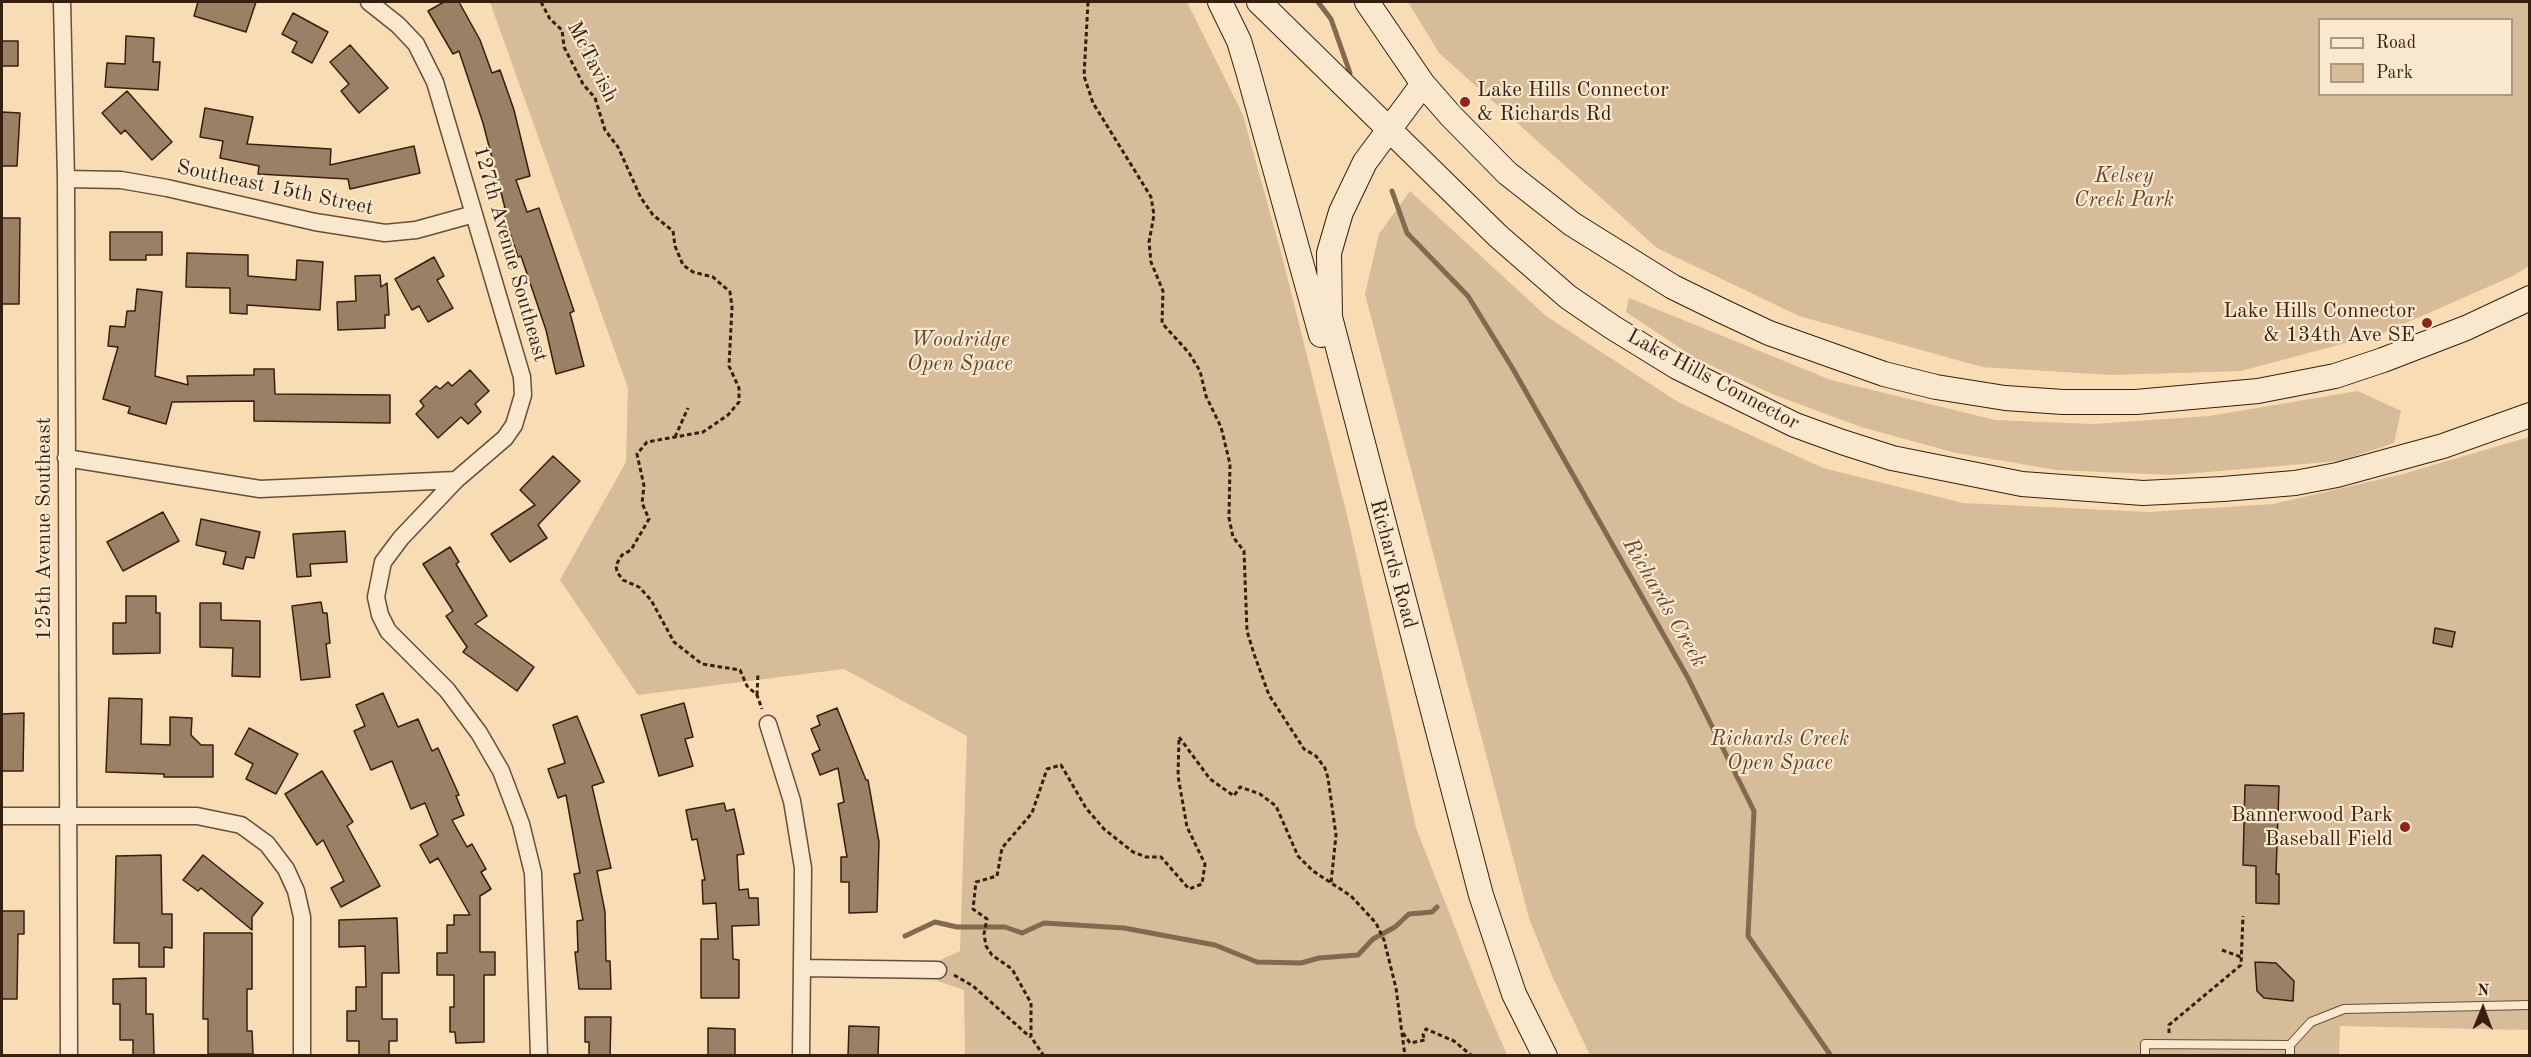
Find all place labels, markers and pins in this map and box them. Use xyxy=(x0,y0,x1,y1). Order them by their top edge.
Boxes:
place label: Lake Hills Connector & Richards Rd xyxy=(1477,77,1669,127)
marker: Lake Hills Connector & Richards Rd xyxy=(1458,95,1472,109)
place label: Lake Hills Connector & 134th Ave SE xyxy=(2223,298,2415,348)
marker: Lake Hills Connector & 134th Ave SE xyxy=(2420,316,2434,330)
place label: Bannerwood Park Baseball Field xyxy=(2231,802,2393,852)
marker: Bannerwood Park Baseball Field xyxy=(2398,820,2412,834)

